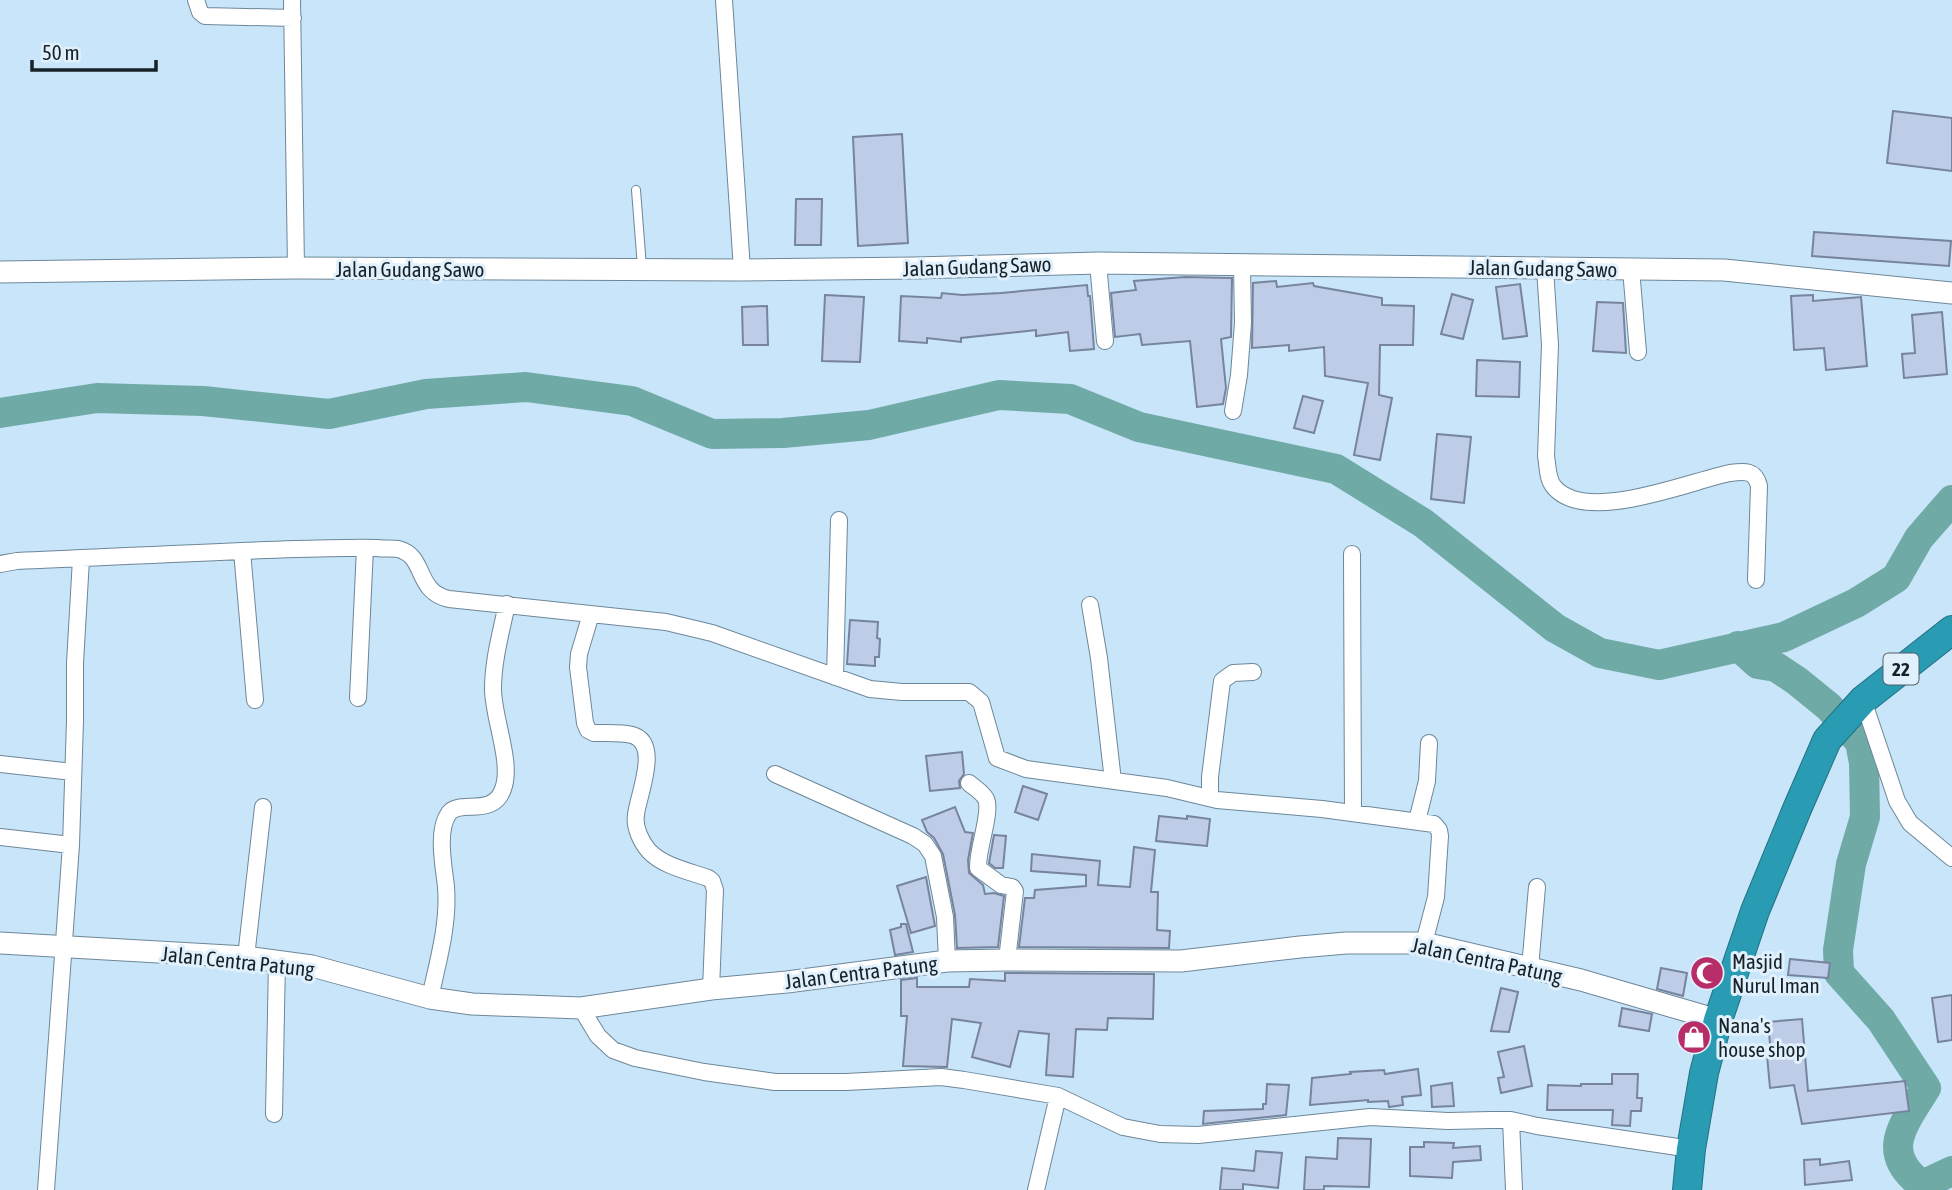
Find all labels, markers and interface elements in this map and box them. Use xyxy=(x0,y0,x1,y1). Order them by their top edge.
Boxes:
scale bar xyxy=(32,28,156,72)
text: 50 m xyxy=(42,40,80,64)
street label: Jalan Gudang Sawo xyxy=(902,251,1052,281)
street label: Jalan Gudang Sawo xyxy=(1468,255,1618,281)
street label: Jalan Gudang Sawo xyxy=(336,257,484,281)
road number: 22 xyxy=(1884,654,1918,684)
street label: Jalan Centra Patung xyxy=(1409,932,1565,988)
street label: Jalan Centra Patung xyxy=(160,941,316,981)
place label: Masjid Nurul Iman xyxy=(1732,949,1820,997)
street label: Jalan Centra Patung xyxy=(783,951,939,993)
mosque icon: Masjid Nurul Iman xyxy=(1688,954,1726,992)
place label: Nana's house shop xyxy=(1718,1013,1805,1061)
shop icon: Nana's house shop xyxy=(1675,1018,1713,1056)

